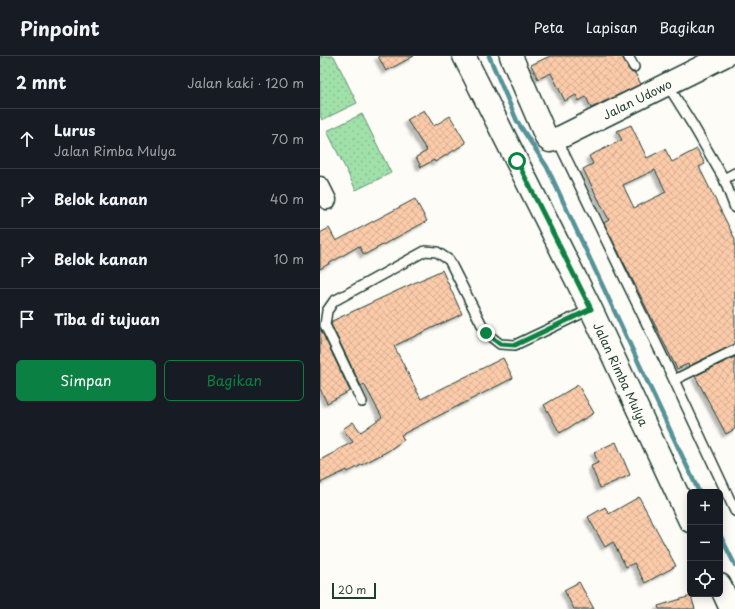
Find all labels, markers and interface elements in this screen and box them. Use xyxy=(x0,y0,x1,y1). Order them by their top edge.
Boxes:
text: Pinpoint xyxy=(20,14,100,42)
text: Peta xyxy=(534,17,564,38)
text: Lapisan xyxy=(586,17,637,38)
text: Bagikan xyxy=(659,17,715,38)
text: 2 mnt xyxy=(16,69,67,95)
text: Jalan kaki · 120 m xyxy=(187,73,304,92)
street label: Jalan Udowo xyxy=(599,74,675,123)
text: Lurus xyxy=(54,118,95,141)
icon: ahead xyxy=(16,128,38,150)
text: 70 m xyxy=(271,129,304,148)
text: Jalan Rimba Mulya xyxy=(54,141,176,160)
route start xyxy=(508,152,526,170)
text: Belok kanan xyxy=(54,187,148,210)
icon: right xyxy=(16,188,38,210)
text: 40 m xyxy=(270,189,304,208)
text: Belok kanan xyxy=(54,247,148,270)
icon: right xyxy=(16,248,38,270)
text: 10 m xyxy=(274,249,304,268)
text: Tiba di tujuan xyxy=(54,307,160,330)
icon: arrive xyxy=(16,308,38,330)
street label: Jalan Rimba Mulya xyxy=(589,319,653,429)
route end xyxy=(477,324,495,342)
button: Simpan xyxy=(16,360,156,401)
button: Bagikan xyxy=(164,360,304,401)
map controls xyxy=(687,489,723,597)
button: + xyxy=(687,489,723,525)
button: − xyxy=(687,525,723,561)
button: locate xyxy=(687,561,723,597)
scale bar xyxy=(332,581,376,600)
text: 20 m xyxy=(338,581,366,598)

